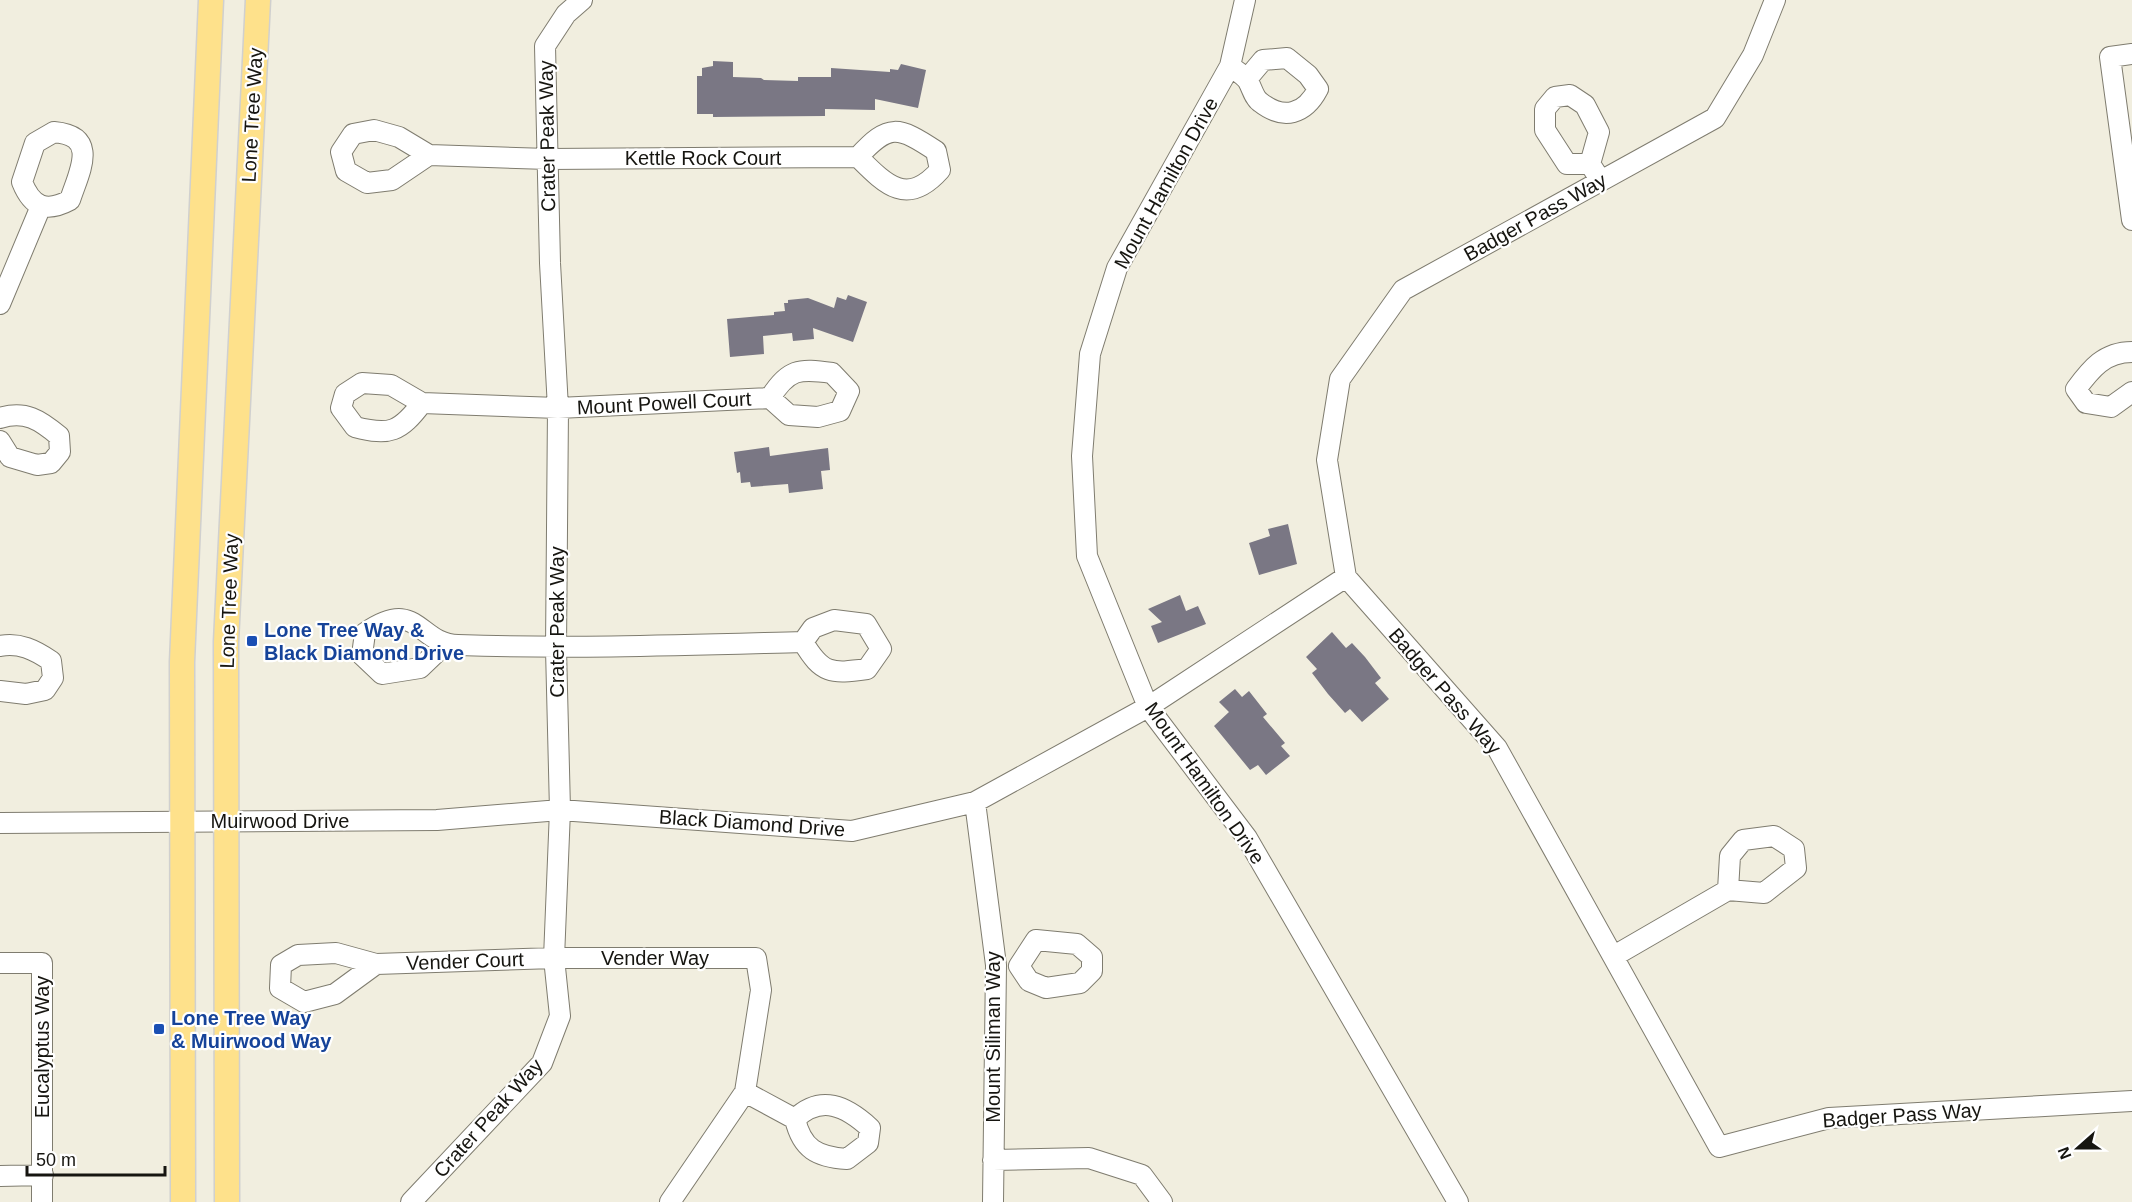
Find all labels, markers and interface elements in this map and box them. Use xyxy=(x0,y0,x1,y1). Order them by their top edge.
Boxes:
street label: Lone Tree Way xyxy=(237,47,267,183)
street label: Crater Peak Way xyxy=(535,60,559,212)
street label: Mount Hamilton Drive xyxy=(1110,94,1222,272)
street label: Kettle Rock Court xyxy=(625,147,782,169)
street label: Badger Pass Way xyxy=(1460,169,1610,265)
street label: Mount Powell Court xyxy=(576,387,752,419)
street label: Lone Tree Way xyxy=(216,533,242,669)
street label: Crater Peak Way xyxy=(546,546,568,698)
place label: Lone Tree Way & Black Diamond Drive xyxy=(264,619,464,664)
street label: Badger Pass Way xyxy=(1384,624,1506,758)
marker: Lone Tree Way & Black Diamond Drive xyxy=(245,634,259,648)
street label: Mount Hamilton Drive xyxy=(1141,698,1269,868)
street label: Black Diamond Drive xyxy=(658,806,846,840)
street label: Muirwood Drive xyxy=(211,810,349,832)
street label: Vender Way xyxy=(601,947,709,969)
street label: Vender Court xyxy=(406,948,525,974)
street label: Mount Siliman Way xyxy=(982,951,1004,1123)
street label: Eucalyptus Way xyxy=(31,976,53,1118)
place label: Lone Tree Way & Muirwood Way xyxy=(171,1007,332,1052)
marker: Lone Tree Way & Muirwood Way xyxy=(152,1022,166,1036)
street label: Crater Peak Way xyxy=(429,1054,547,1182)
street label: Badger Pass Way xyxy=(1822,1098,1982,1132)
north arrow xyxy=(2048,1118,2108,1178)
scale bar xyxy=(27,1139,165,1177)
text: N xyxy=(2054,1145,2074,1162)
text: 50 m xyxy=(36,1150,76,1170)

